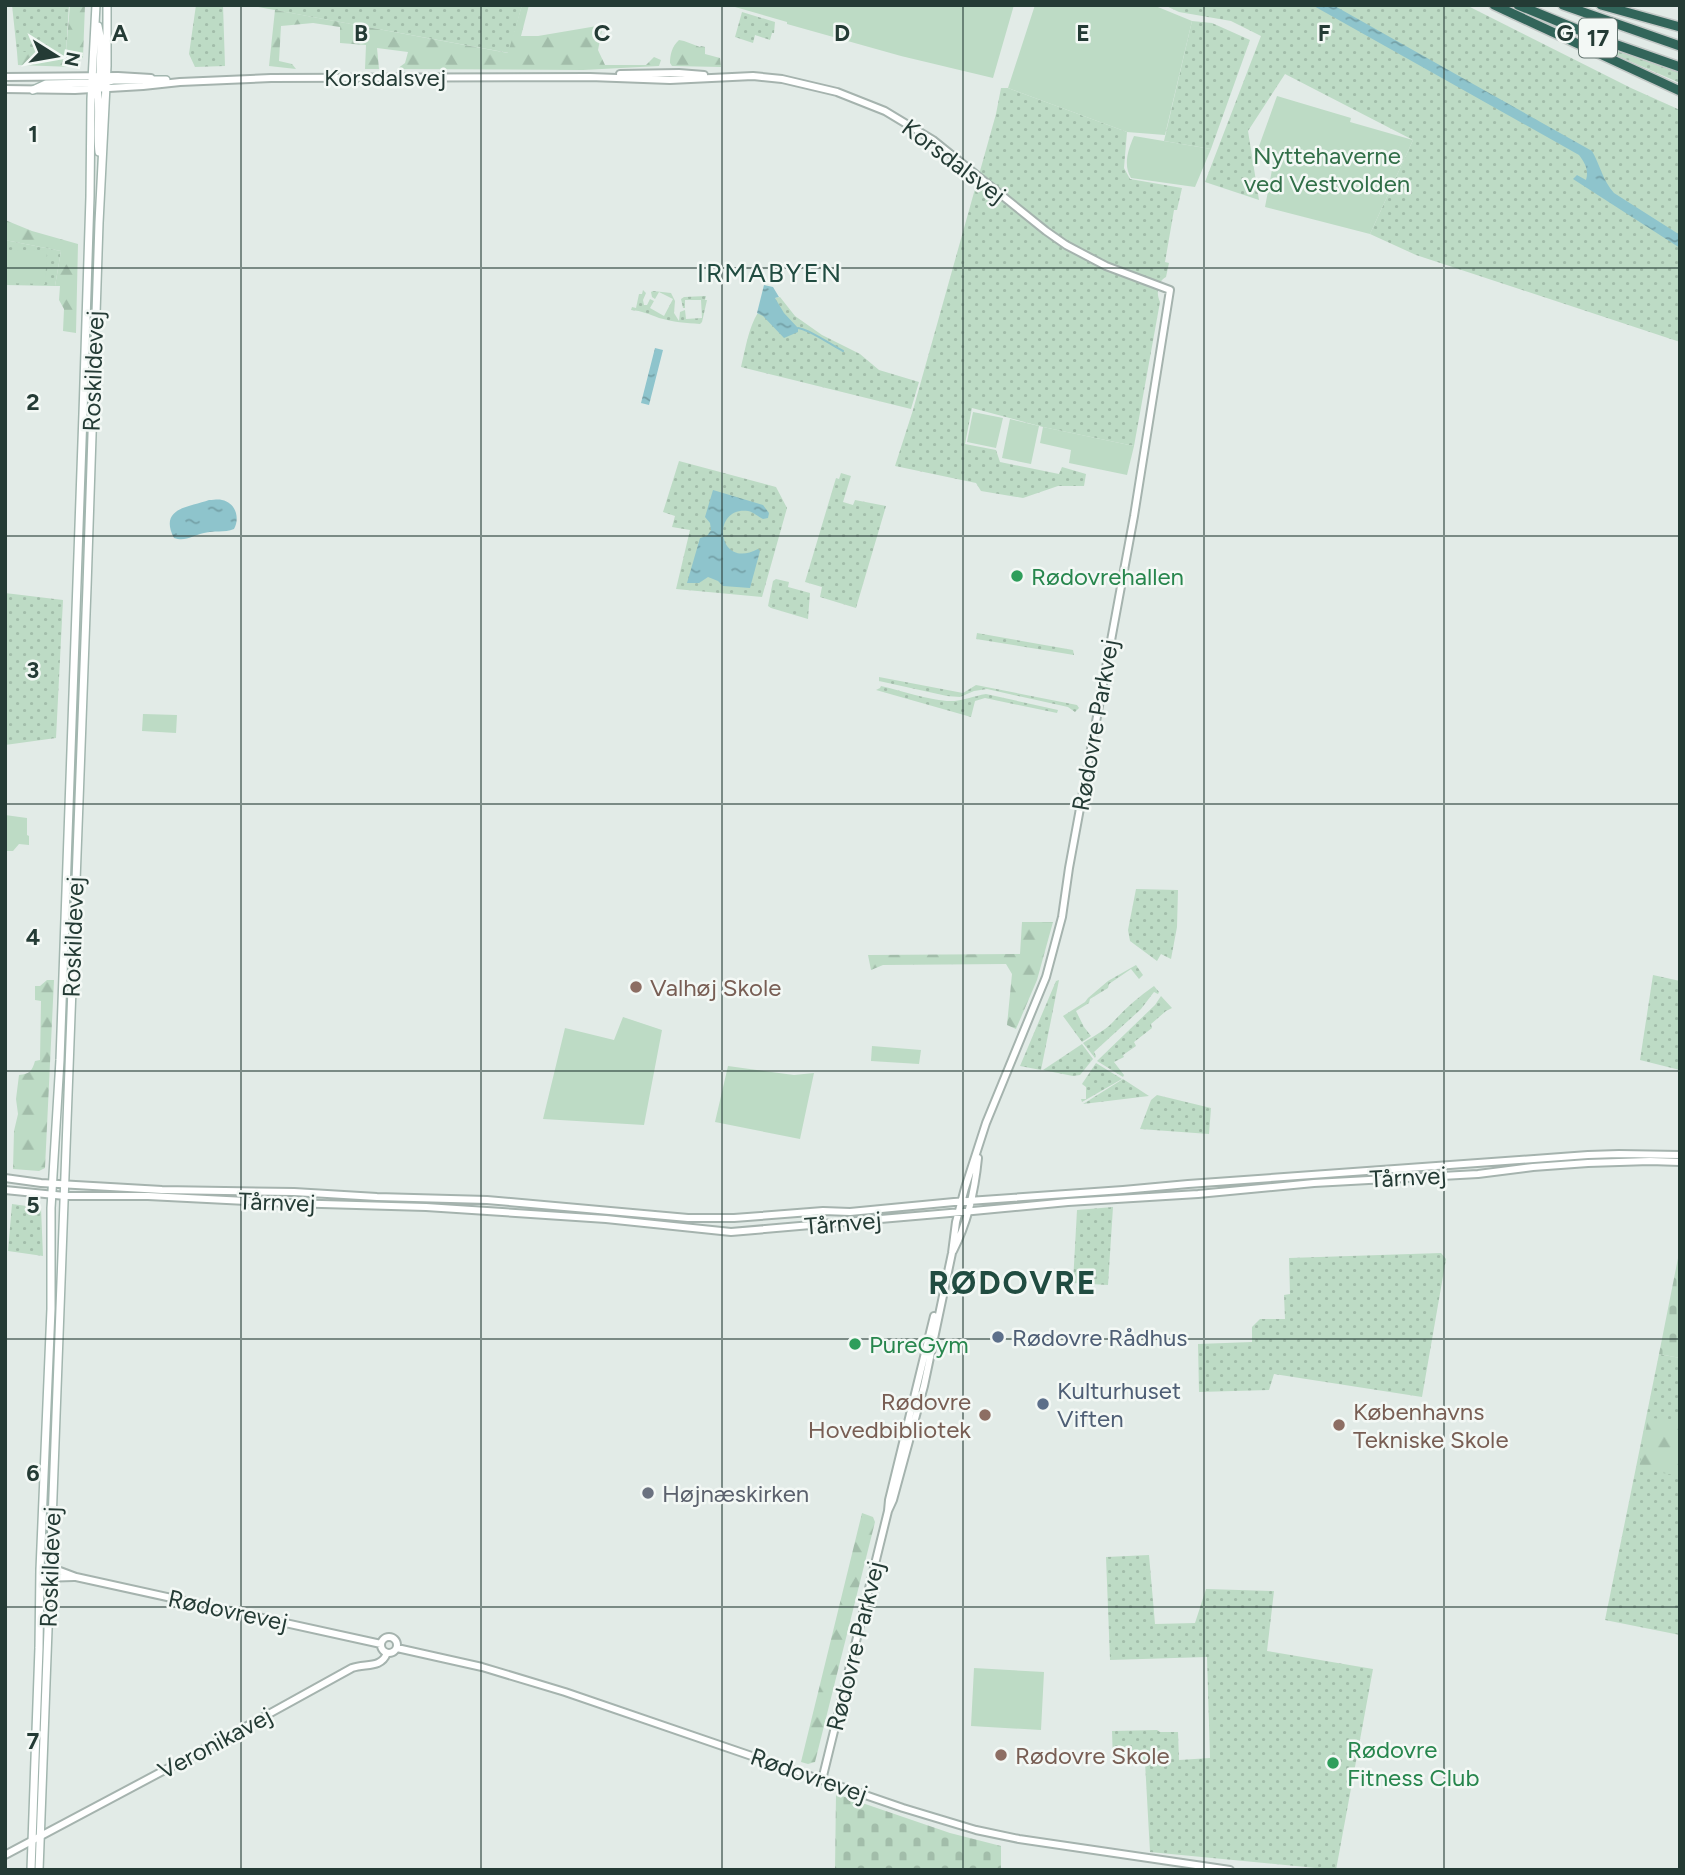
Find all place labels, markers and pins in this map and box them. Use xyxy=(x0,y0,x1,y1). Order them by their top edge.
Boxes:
place label: Rødovrehallen xyxy=(1031,562,1184,591)
marker: Rødovrehallen xyxy=(1009,568,1025,584)
place label: Valhøj Skole xyxy=(650,973,781,1002)
marker: Valhøj Skole xyxy=(628,979,644,995)
place label: Rødovre Rådhus xyxy=(1012,1323,1187,1352)
marker: Rødovre Rådhus xyxy=(990,1329,1006,1345)
place label: PureGym xyxy=(869,1330,969,1359)
marker: PureGym xyxy=(847,1336,863,1352)
place label: Kulturhuset Viften xyxy=(1057,1376,1181,1433)
place label: Rødovre Hovedbibliotek xyxy=(808,1387,971,1444)
marker: Kulturhuset Viften xyxy=(1035,1396,1051,1412)
place label: Københavns Tekniske Skole xyxy=(1353,1397,1509,1454)
marker: Rødovre Hovedbibliotek xyxy=(977,1407,993,1423)
marker: Københavns Tekniske Skole xyxy=(1331,1417,1347,1433)
place label: Højnæskirken xyxy=(662,1479,809,1508)
marker: Højnæskirken xyxy=(640,1485,656,1501)
place label: Rødovre Fitness Club xyxy=(1347,1735,1480,1792)
place label: Rødovre Skole xyxy=(1015,1741,1170,1770)
marker: Rødovre Skole xyxy=(993,1747,1009,1763)
marker: Rødovre Fitness Club xyxy=(1325,1755,1341,1771)

